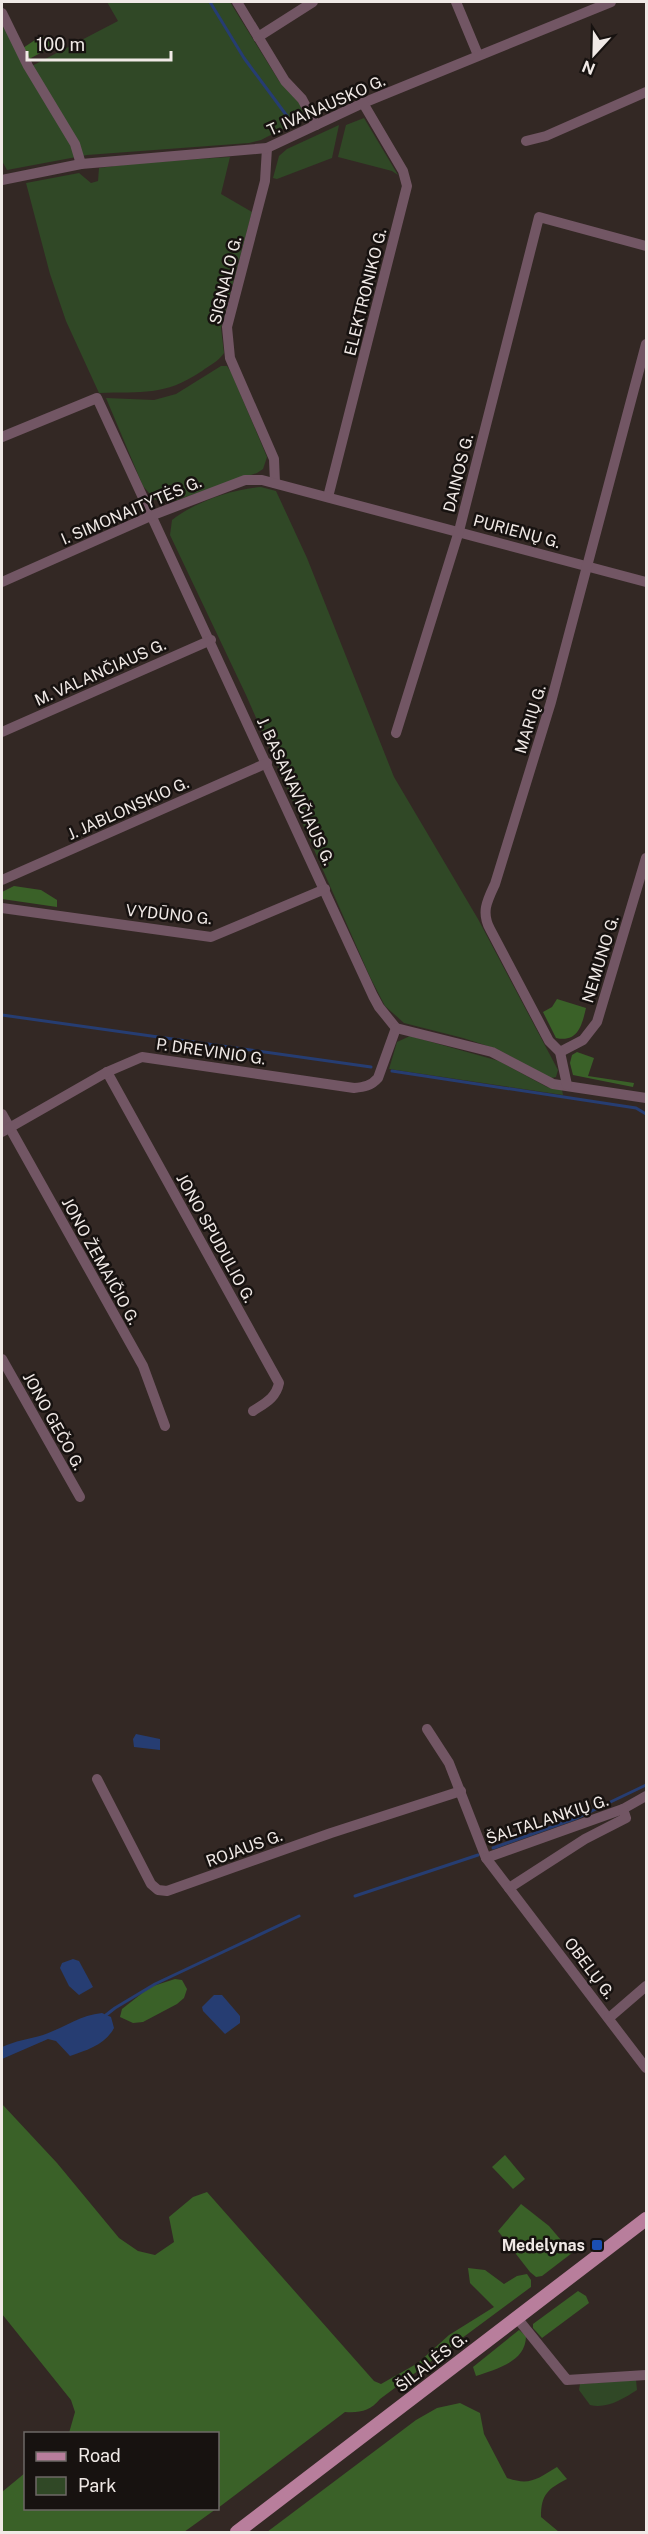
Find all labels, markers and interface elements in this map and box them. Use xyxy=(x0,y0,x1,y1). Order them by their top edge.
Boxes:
scale bar xyxy=(27,24,171,62)
north arrow xyxy=(564,24,624,84)
text: 100 m xyxy=(36,34,85,55)
text: N xyxy=(579,56,598,79)
street label: T. IVANAUSKO G. xyxy=(264,71,388,140)
street label: ELEKTRONIKO G. xyxy=(340,226,391,358)
street label: SIGNALO G. xyxy=(205,234,246,326)
street label: DAINOS G. xyxy=(440,432,477,514)
street label: I. SIMONAITYTĖS G. xyxy=(58,471,204,549)
street label: PURIENŲ G. xyxy=(471,511,562,552)
street label: M. VALANČIAUS G. xyxy=(31,634,169,710)
street label: MARIŲ G. xyxy=(511,682,550,756)
street label: J. BASANAVIČIAUS G. xyxy=(253,714,339,868)
street label: J. JABLONSKIO G. xyxy=(64,773,192,844)
street label: VYDŪNO G. xyxy=(125,901,213,928)
street label: NEMUNO G. xyxy=(578,913,623,1005)
street label: P. DREVINIO G. xyxy=(155,1034,267,1069)
street label: JONO SPUDULIO G. xyxy=(172,1170,259,1306)
street label: JONO ŽEMAIČIO G. xyxy=(58,1194,144,1328)
street label: JONO GEČO G. xyxy=(19,1368,89,1474)
street label: ŠALTALANKIŲ G. xyxy=(483,1790,611,1848)
street label: ROJAUS G. xyxy=(203,1826,285,1871)
street label: OBELŲ G. xyxy=(560,1934,619,2003)
place label: Medelynas xyxy=(502,2236,585,2255)
marker: Medelynas xyxy=(590,2238,604,2252)
street label: ŠILALĖS G. xyxy=(391,2328,471,2396)
legend xyxy=(24,2432,219,2510)
text: Road xyxy=(78,2445,121,2466)
text: Park xyxy=(78,2475,116,2496)

